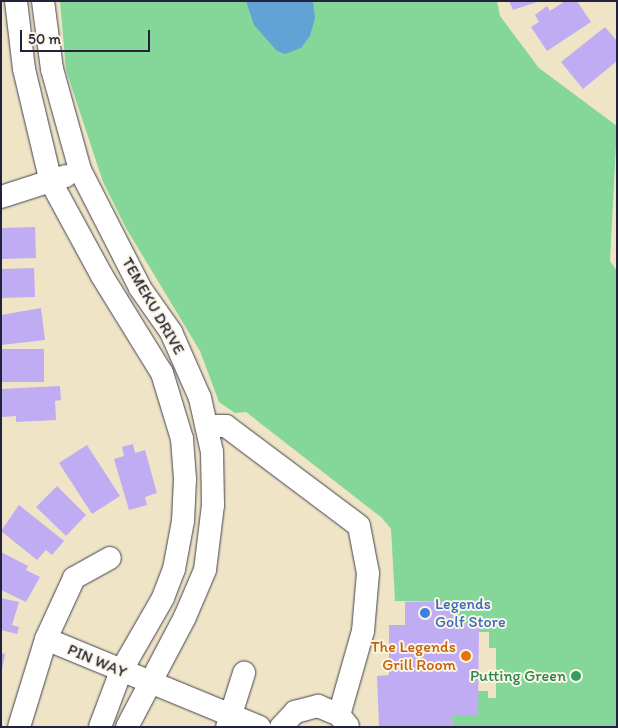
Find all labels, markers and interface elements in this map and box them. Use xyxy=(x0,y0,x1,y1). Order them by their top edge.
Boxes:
scale bar xyxy=(22,20,152,52)
text: 50 m xyxy=(28,30,61,48)
street label: TEMEKU DRIVE xyxy=(117,254,189,358)
place label: Legends Golf Store xyxy=(435,594,505,632)
marker: Legends Golf Store xyxy=(419,607,431,619)
place label: The Legends Grill Room xyxy=(371,637,456,675)
street label: PIN WAY xyxy=(65,640,129,682)
marker: The Legends Grill Room xyxy=(460,650,472,662)
place label: Putting Green xyxy=(471,666,566,686)
marker: Putting Green xyxy=(570,670,582,682)

